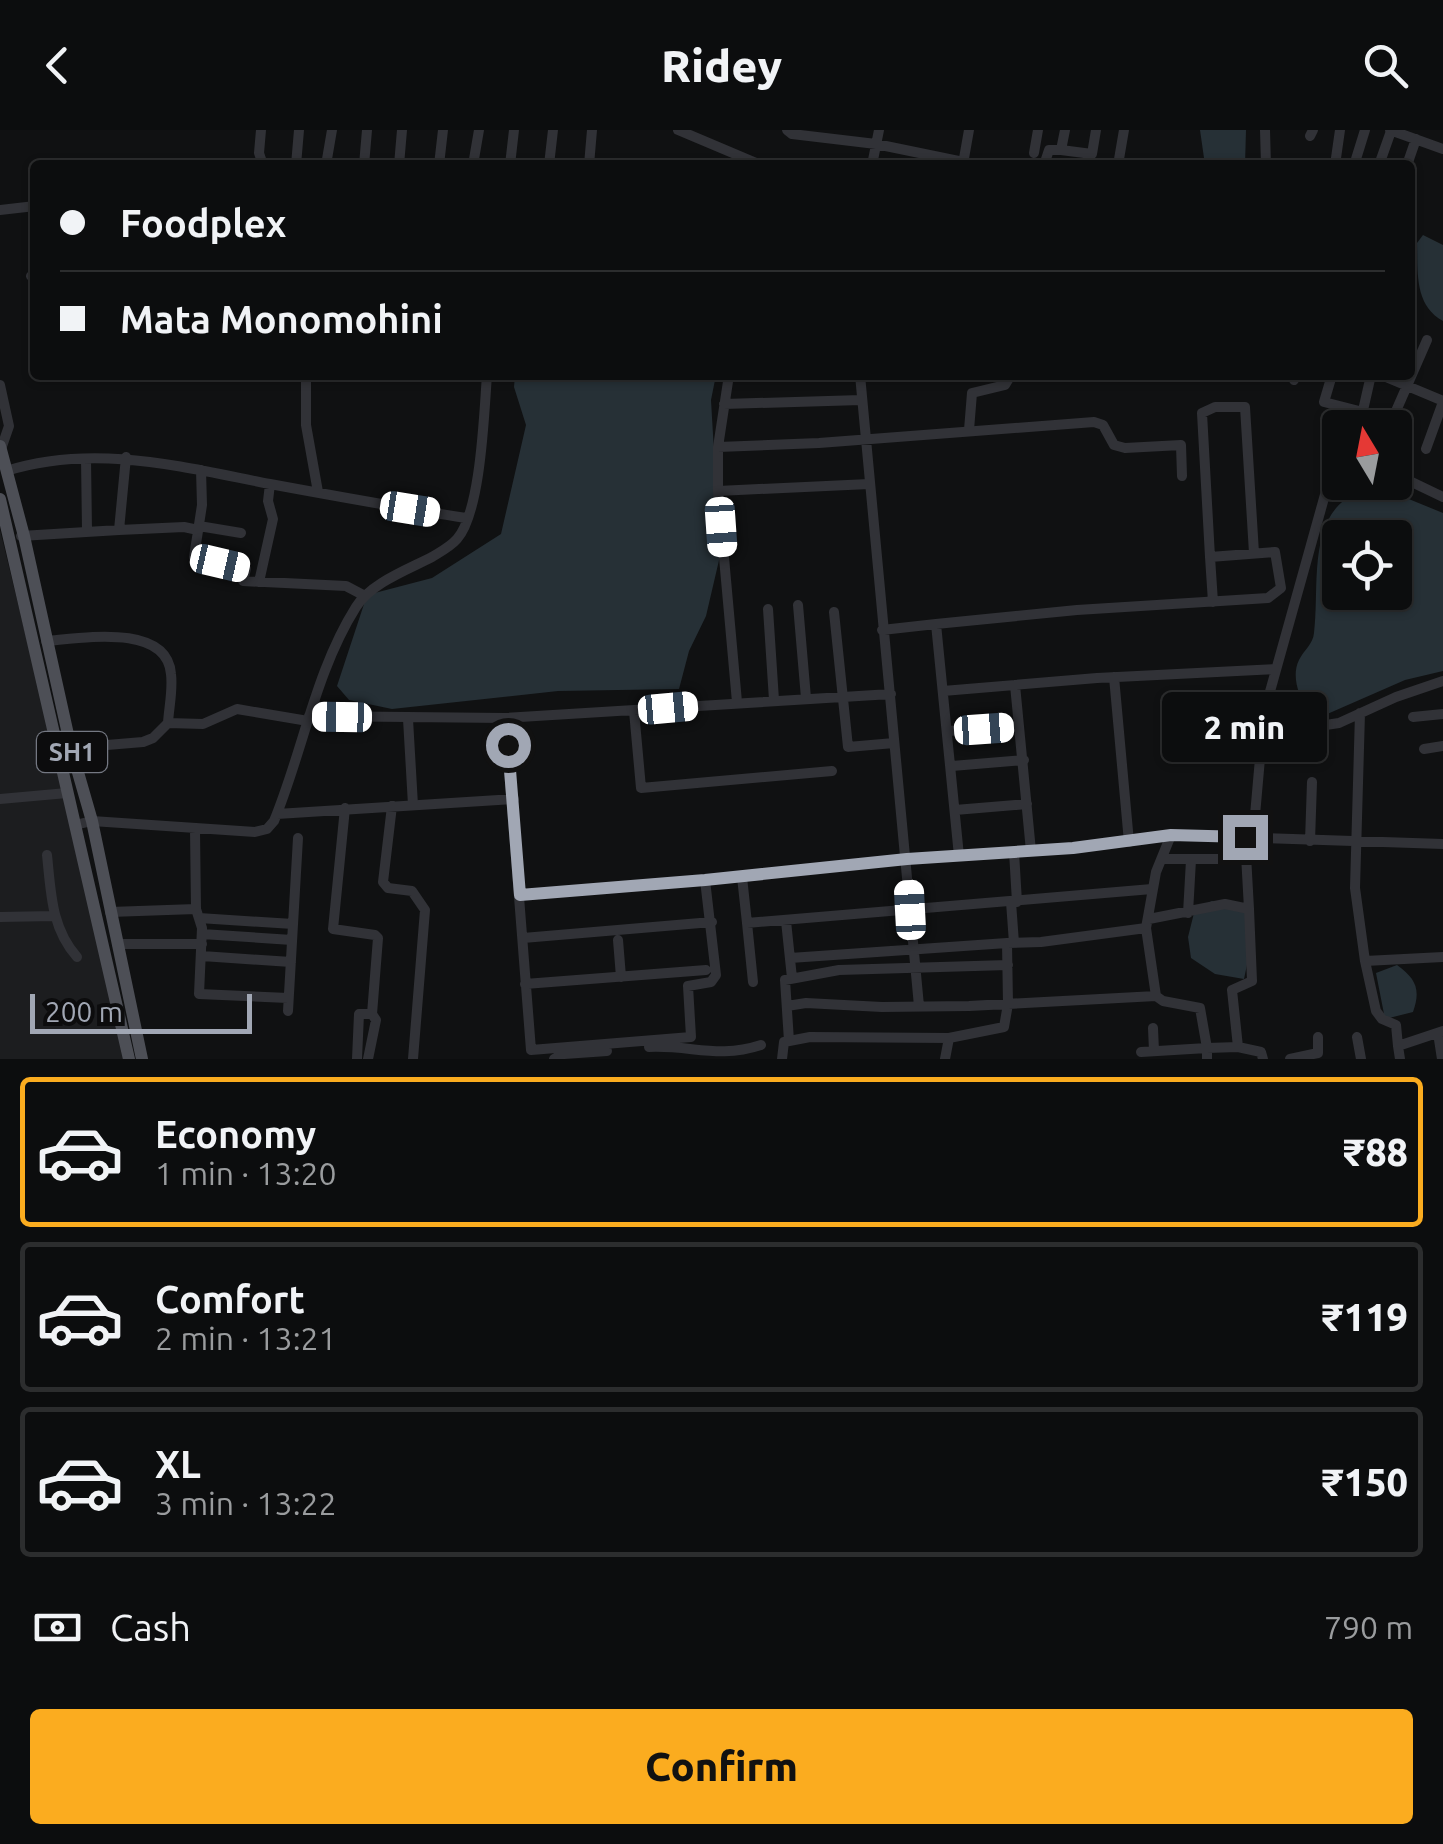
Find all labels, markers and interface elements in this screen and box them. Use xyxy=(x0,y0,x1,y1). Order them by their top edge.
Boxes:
icon: back xyxy=(30,38,85,93)
icon: search xyxy=(1358,38,1413,93)
text: Ridey xyxy=(661,40,782,91)
text: Foodplex xyxy=(120,202,286,244)
text: Mata Monomohini xyxy=(120,298,443,340)
north arrow xyxy=(1322,410,1412,500)
map controls xyxy=(1322,410,1412,610)
car xyxy=(378,489,442,529)
car xyxy=(704,496,738,558)
button: locate xyxy=(1322,520,1412,610)
car xyxy=(187,542,253,584)
car xyxy=(637,690,699,726)
callout: 2 min xyxy=(1162,692,1328,762)
car xyxy=(312,701,372,733)
text: 2 min xyxy=(1204,709,1285,745)
car xyxy=(953,712,1015,746)
route start xyxy=(486,723,531,768)
road number: SH1 xyxy=(37,732,107,772)
route end xyxy=(1223,815,1268,860)
car xyxy=(893,879,927,941)
scale bar xyxy=(30,989,252,1034)
text: 200 m xyxy=(45,996,123,1027)
icon: car xyxy=(35,1107,125,1197)
text: Economy xyxy=(155,1113,316,1155)
text: ₹88 xyxy=(1344,1131,1408,1173)
text: 1 min · 13:20 xyxy=(155,1155,337,1191)
icon: car xyxy=(35,1272,125,1362)
text: Comfort xyxy=(155,1278,305,1320)
text: ₹119 xyxy=(1322,1296,1408,1338)
text: 2 min · 13:21 xyxy=(155,1320,337,1356)
icon: car xyxy=(35,1437,125,1527)
text: XL xyxy=(155,1443,201,1485)
text: ₹150 xyxy=(1322,1461,1408,1503)
text: 3 min · 13:22 xyxy=(155,1485,337,1521)
icon: cash xyxy=(30,1600,85,1655)
text: Cash xyxy=(110,1606,191,1648)
text: 790 m xyxy=(1324,1609,1413,1645)
button: Confirm xyxy=(30,1709,1413,1824)

